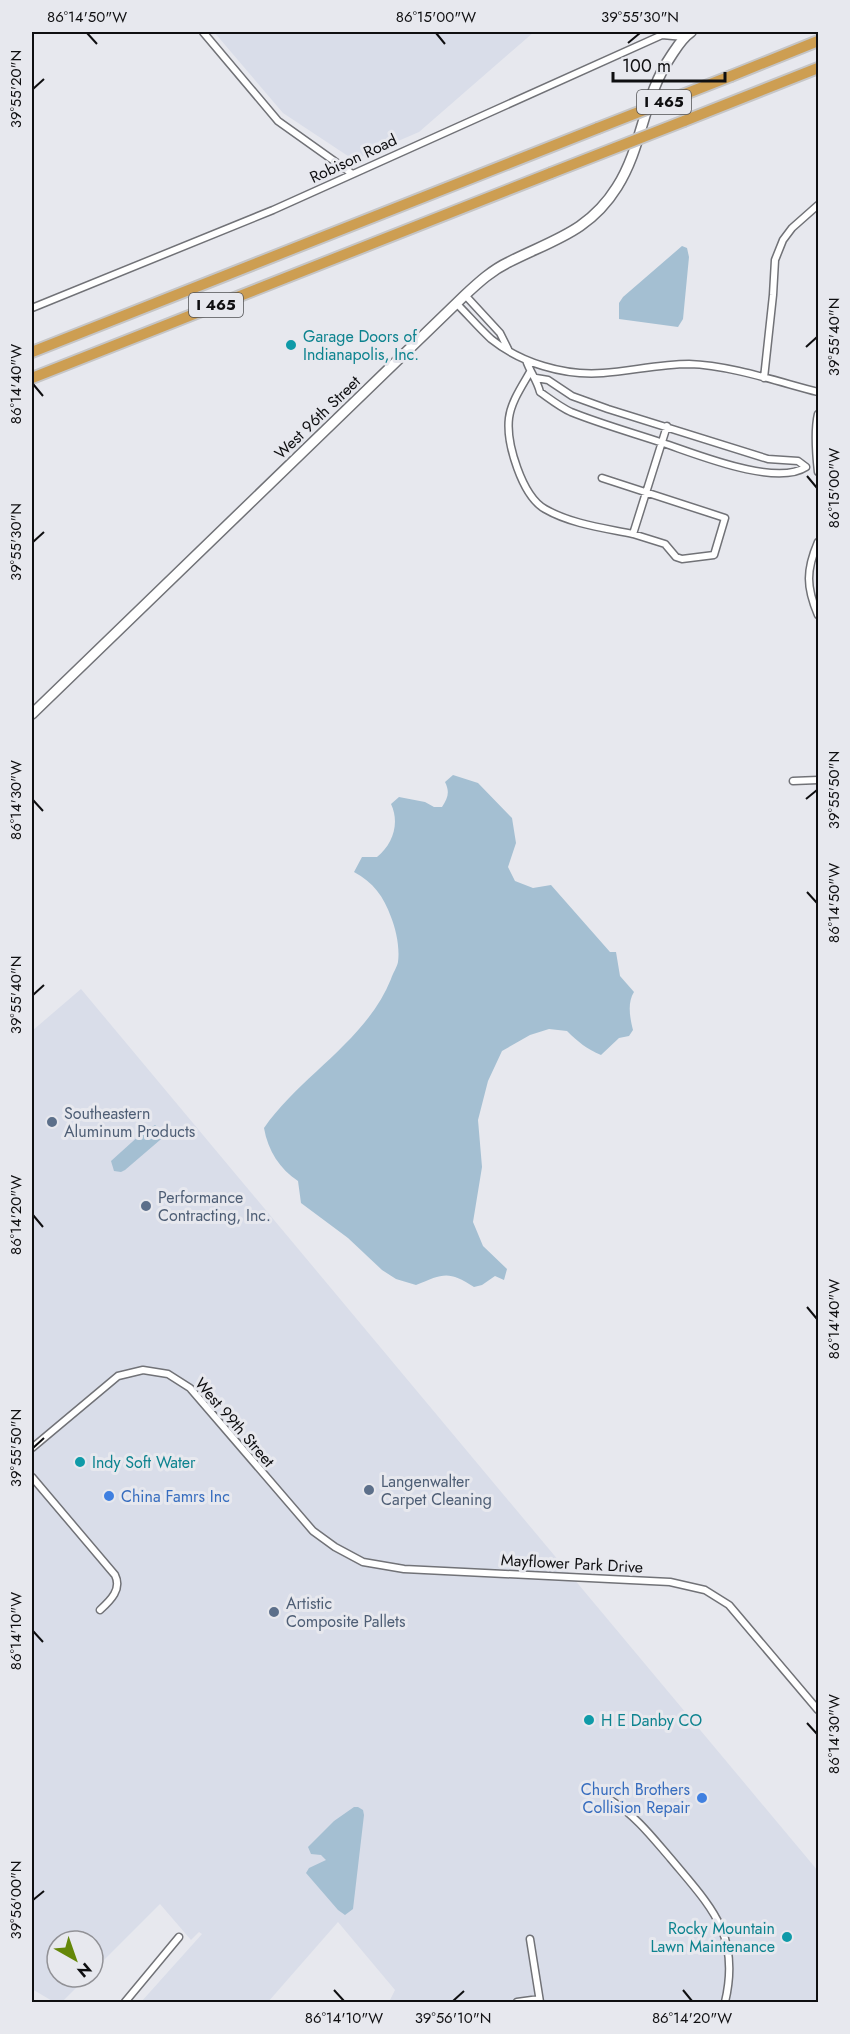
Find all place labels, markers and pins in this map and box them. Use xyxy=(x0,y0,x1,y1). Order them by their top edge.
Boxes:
place label: Garage Doors of Indianapolis, Inc. xyxy=(303,325,419,366)
marker: Garage Doors of Indianapolis, Inc. xyxy=(284,338,298,352)
place label: Southeastern Aluminum Products xyxy=(64,1102,195,1143)
marker: Southeastern Aluminum Products xyxy=(45,1115,59,1129)
place label: Performance Contracting, Inc. xyxy=(158,1186,271,1227)
marker: Performance Contracting, Inc. xyxy=(139,1199,153,1213)
place label: Indy Soft Water xyxy=(92,1451,196,1474)
marker: Indy Soft Water xyxy=(73,1455,87,1469)
place label: Langenwalter Carpet Cleaning xyxy=(381,1470,492,1511)
marker: Langenwalter Carpet Cleaning xyxy=(362,1483,376,1497)
place label: China Famrs Inc xyxy=(121,1485,230,1508)
marker: China Famrs Inc xyxy=(102,1489,116,1503)
place label: Artistic Composite Pallets xyxy=(286,1592,405,1633)
marker: Artistic Composite Pallets xyxy=(267,1605,281,1619)
place label: H E Danby CO xyxy=(601,1709,702,1732)
marker: H E Danby CO xyxy=(582,1713,596,1727)
place label: Church Brothers Collision Repair xyxy=(581,1778,690,1819)
marker: Church Brothers Collision Repair xyxy=(695,1791,709,1805)
place label: Rocky Mountain Lawn Maintenance xyxy=(650,1917,775,1958)
marker: Rocky Mountain Lawn Maintenance xyxy=(780,1930,794,1944)

